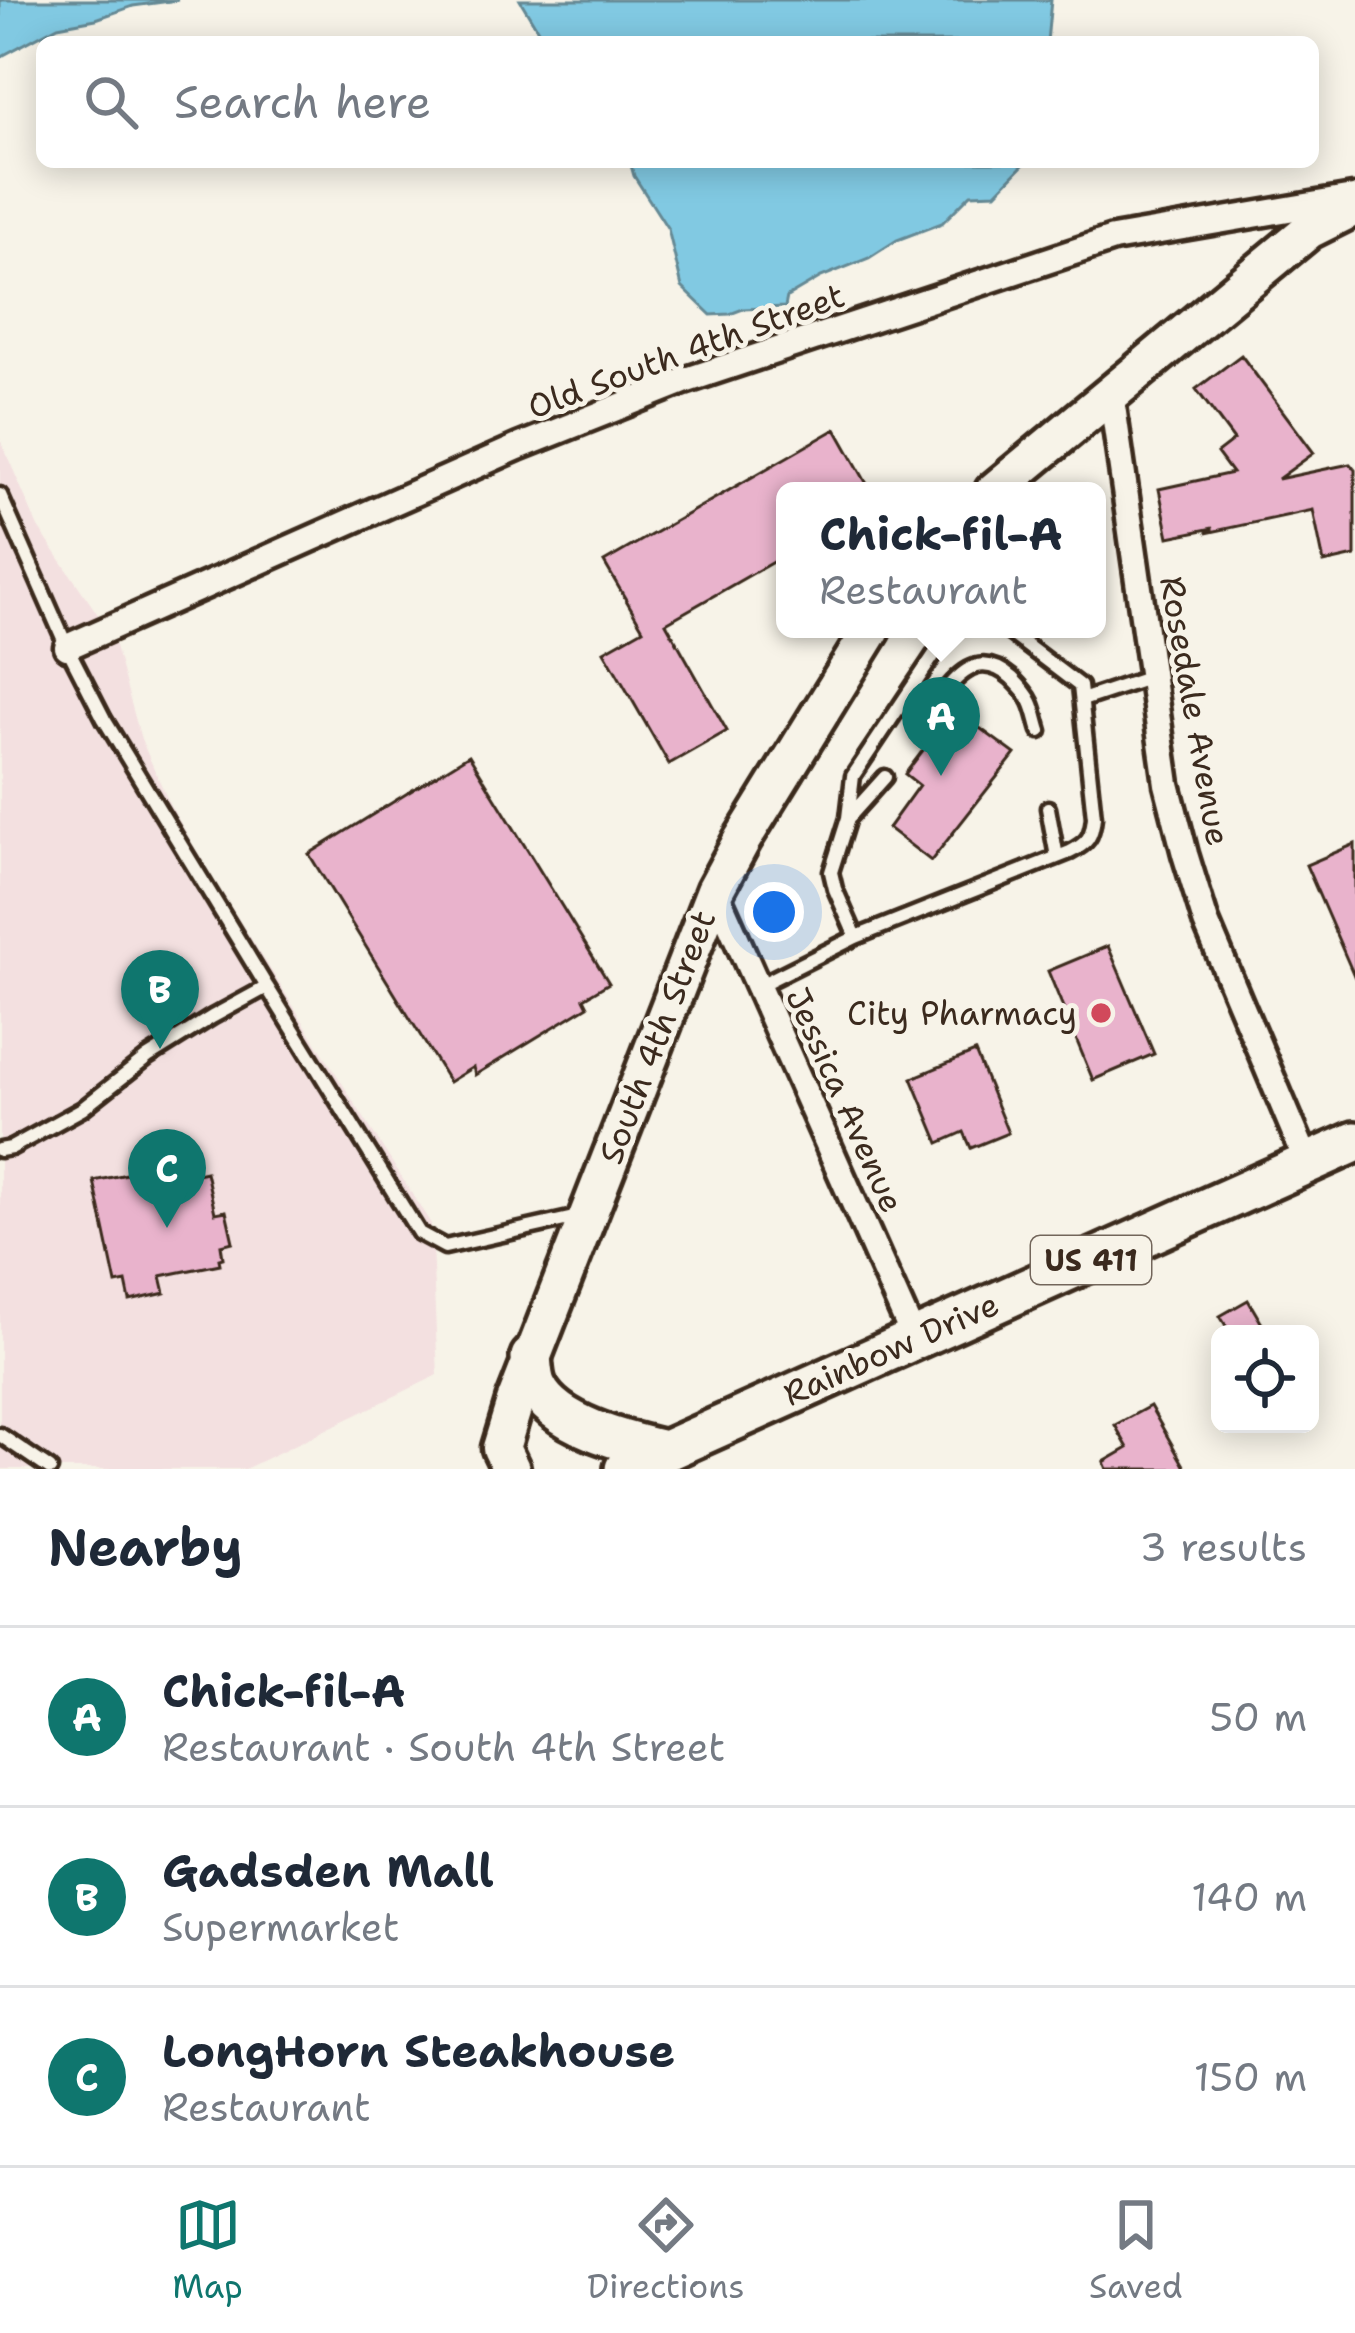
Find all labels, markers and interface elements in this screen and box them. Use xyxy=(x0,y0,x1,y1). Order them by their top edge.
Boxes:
search box xyxy=(36,36,1319,168)
icon: search xyxy=(78,69,144,135)
text: Search here xyxy=(174,72,431,132)
street label: Old South 4th Street xyxy=(521,273,851,429)
popup xyxy=(776,482,1106,638)
text: Chick-fil-A xyxy=(819,504,1063,564)
text: Restaurant xyxy=(819,564,1028,616)
street label: Rosedale Avenue xyxy=(1149,573,1241,849)
pin: A xyxy=(902,677,980,776)
your location xyxy=(744,882,804,942)
street label: South 4th Street xyxy=(588,904,726,1170)
pin: B xyxy=(121,950,199,1049)
street label: Jessica Avenue xyxy=(775,980,915,1220)
place label: City Pharmacy xyxy=(847,991,1077,1036)
marker: City Pharmacy xyxy=(1088,1000,1114,1026)
pin: C xyxy=(128,1129,206,1228)
road number: US 411 xyxy=(1031,1236,1151,1284)
street label: Rainbow Drive xyxy=(776,1281,1006,1417)
map controls xyxy=(1211,1325,1319,1433)
button: locate xyxy=(1211,1325,1319,1433)
text: Nearby xyxy=(48,1513,243,1581)
text: 3 results xyxy=(1140,1521,1307,1573)
text: Chick-fil-A xyxy=(162,1661,405,1721)
text: A xyxy=(72,1691,102,1743)
text: 50 m xyxy=(1209,1691,1307,1743)
text: Restaurant · South 4th Street xyxy=(162,1721,725,1773)
text: Gadsden Mall xyxy=(162,1841,494,1901)
text: B xyxy=(75,1871,99,1923)
text: 140 m xyxy=(1191,1871,1307,1923)
text: Supermarket xyxy=(162,1901,400,1953)
text: LongHorn Steakhouse xyxy=(162,2021,675,2081)
text: C xyxy=(75,2051,99,2103)
text: 150 m xyxy=(1194,2051,1307,2103)
text: Restaurant xyxy=(162,2081,371,2133)
tab: Map xyxy=(172,2192,243,2309)
tab: Directions xyxy=(587,2192,745,2309)
tab: Saved xyxy=(1089,2192,1183,2309)

